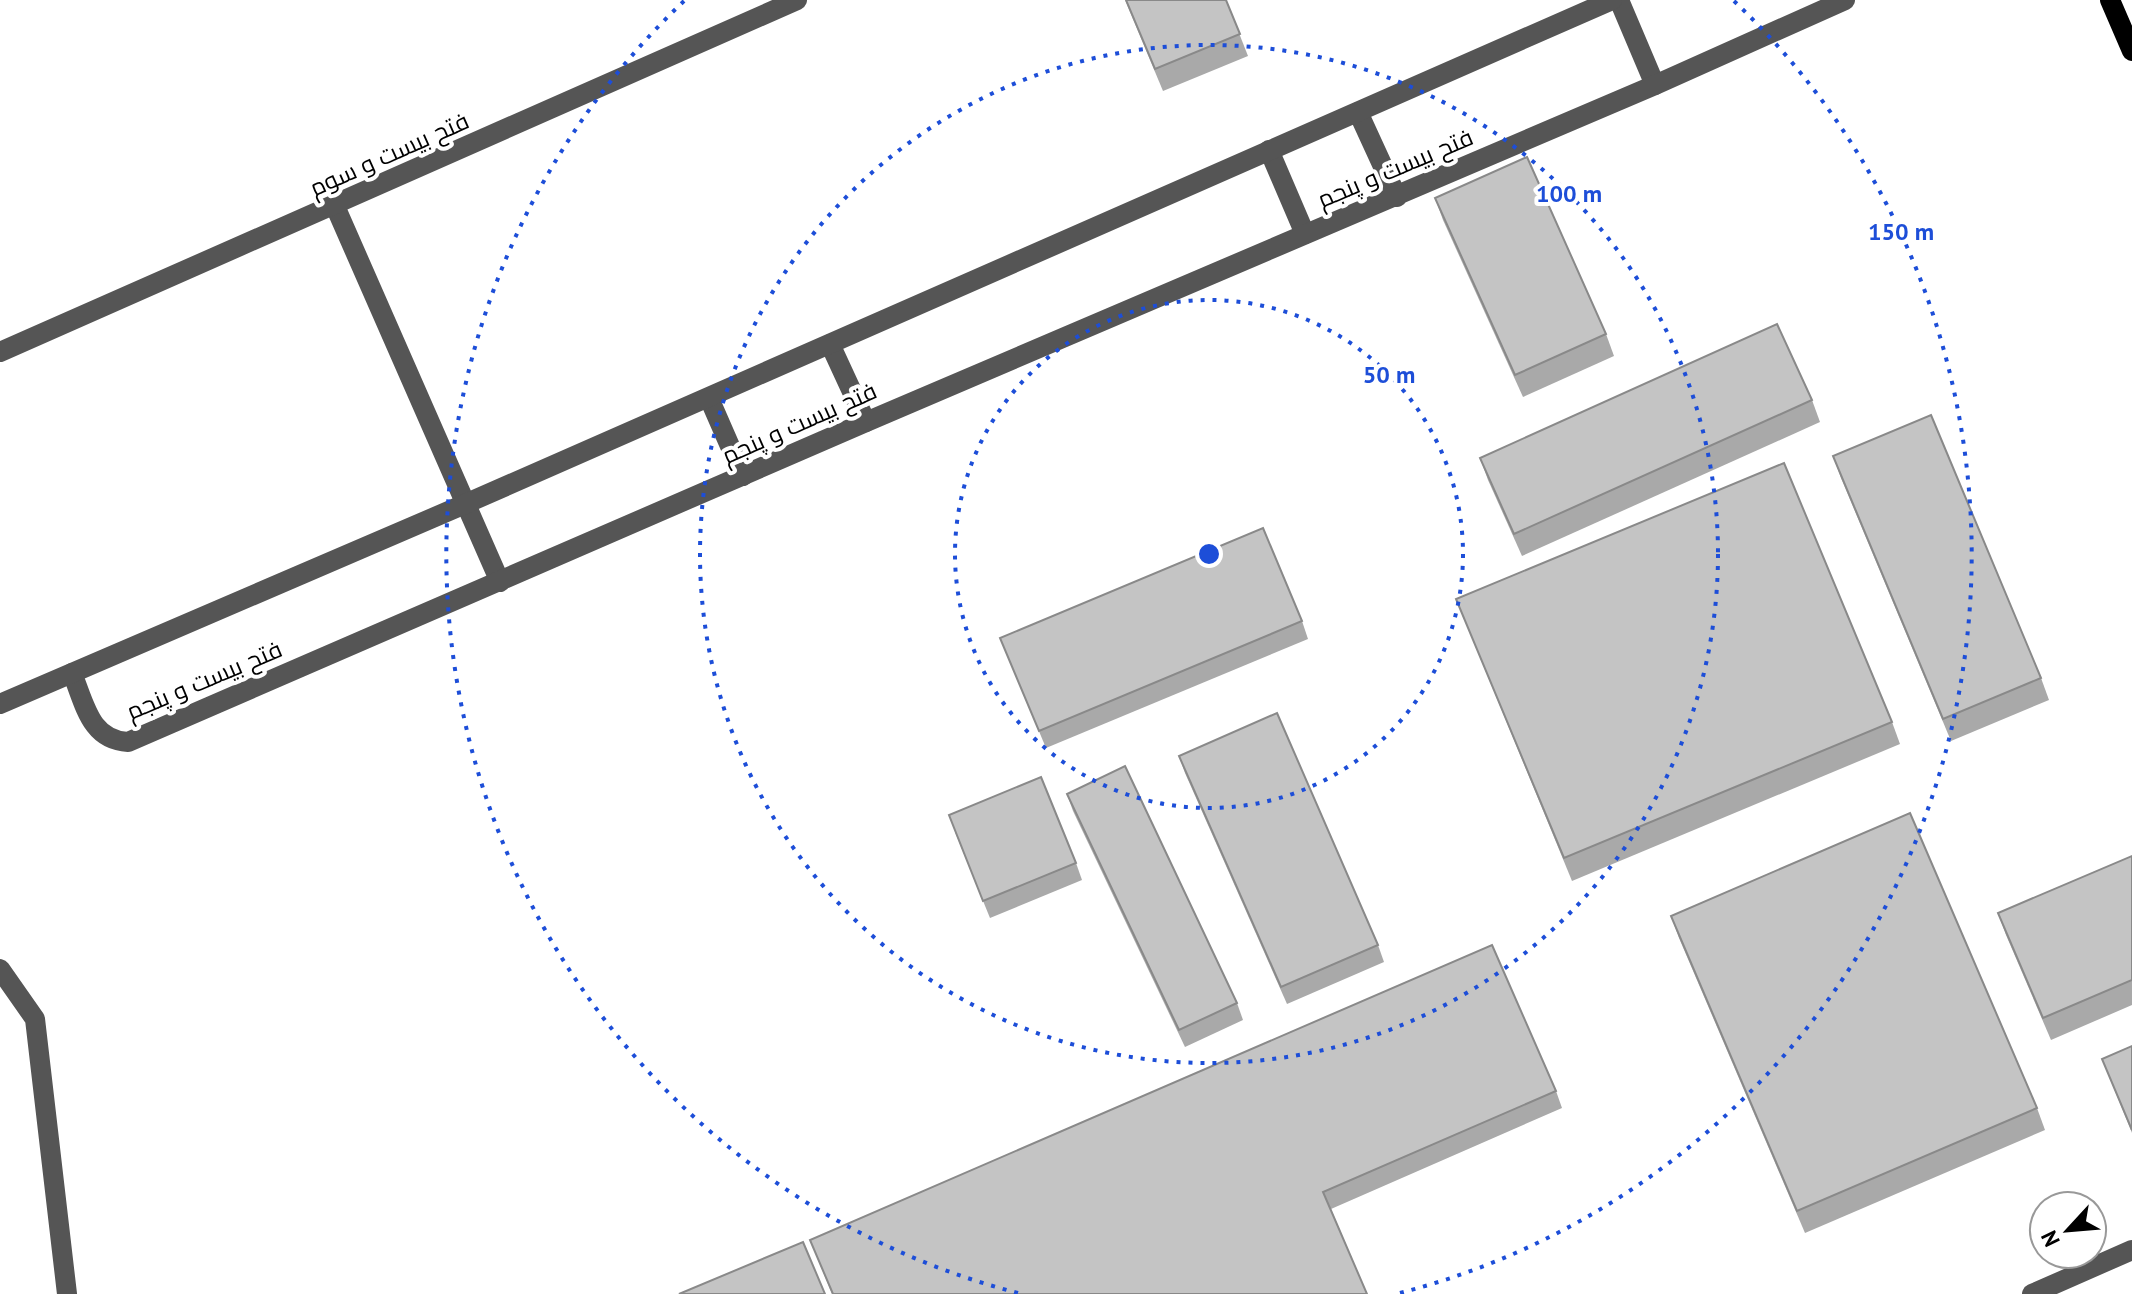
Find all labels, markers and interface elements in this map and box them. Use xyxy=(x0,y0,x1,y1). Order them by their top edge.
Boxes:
street label: فتح بیست و سوم xyxy=(304,105,474,204)
street label: فتح بیست و پنجم xyxy=(1312,121,1478,216)
text: 100 m xyxy=(1536,178,1602,209)
text: 150 m xyxy=(1868,216,1934,247)
text: 50 m xyxy=(1363,359,1415,390)
street label: فتح بیست و پنجم xyxy=(717,375,882,472)
centre of rings xyxy=(1195,540,1223,568)
street label: فتح بیست و پنجم xyxy=(121,633,287,728)
north arrow xyxy=(2028,1190,2108,1270)
text: N xyxy=(2034,1226,2066,1251)

